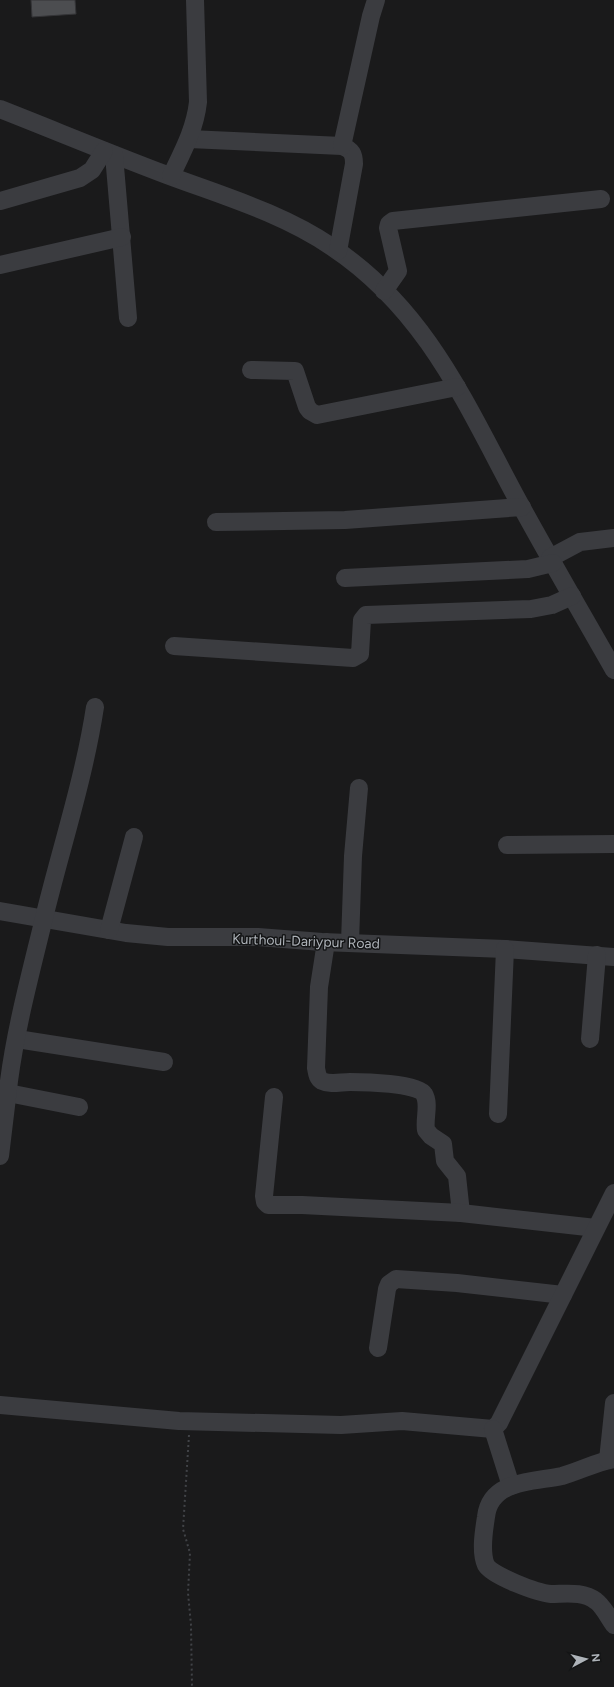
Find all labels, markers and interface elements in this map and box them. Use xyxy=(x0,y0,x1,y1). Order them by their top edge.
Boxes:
street label: Kurthoul-Dariypur Road xyxy=(232,930,380,953)
north arrow xyxy=(566,1639,606,1679)
text: N xyxy=(588,1653,602,1663)

